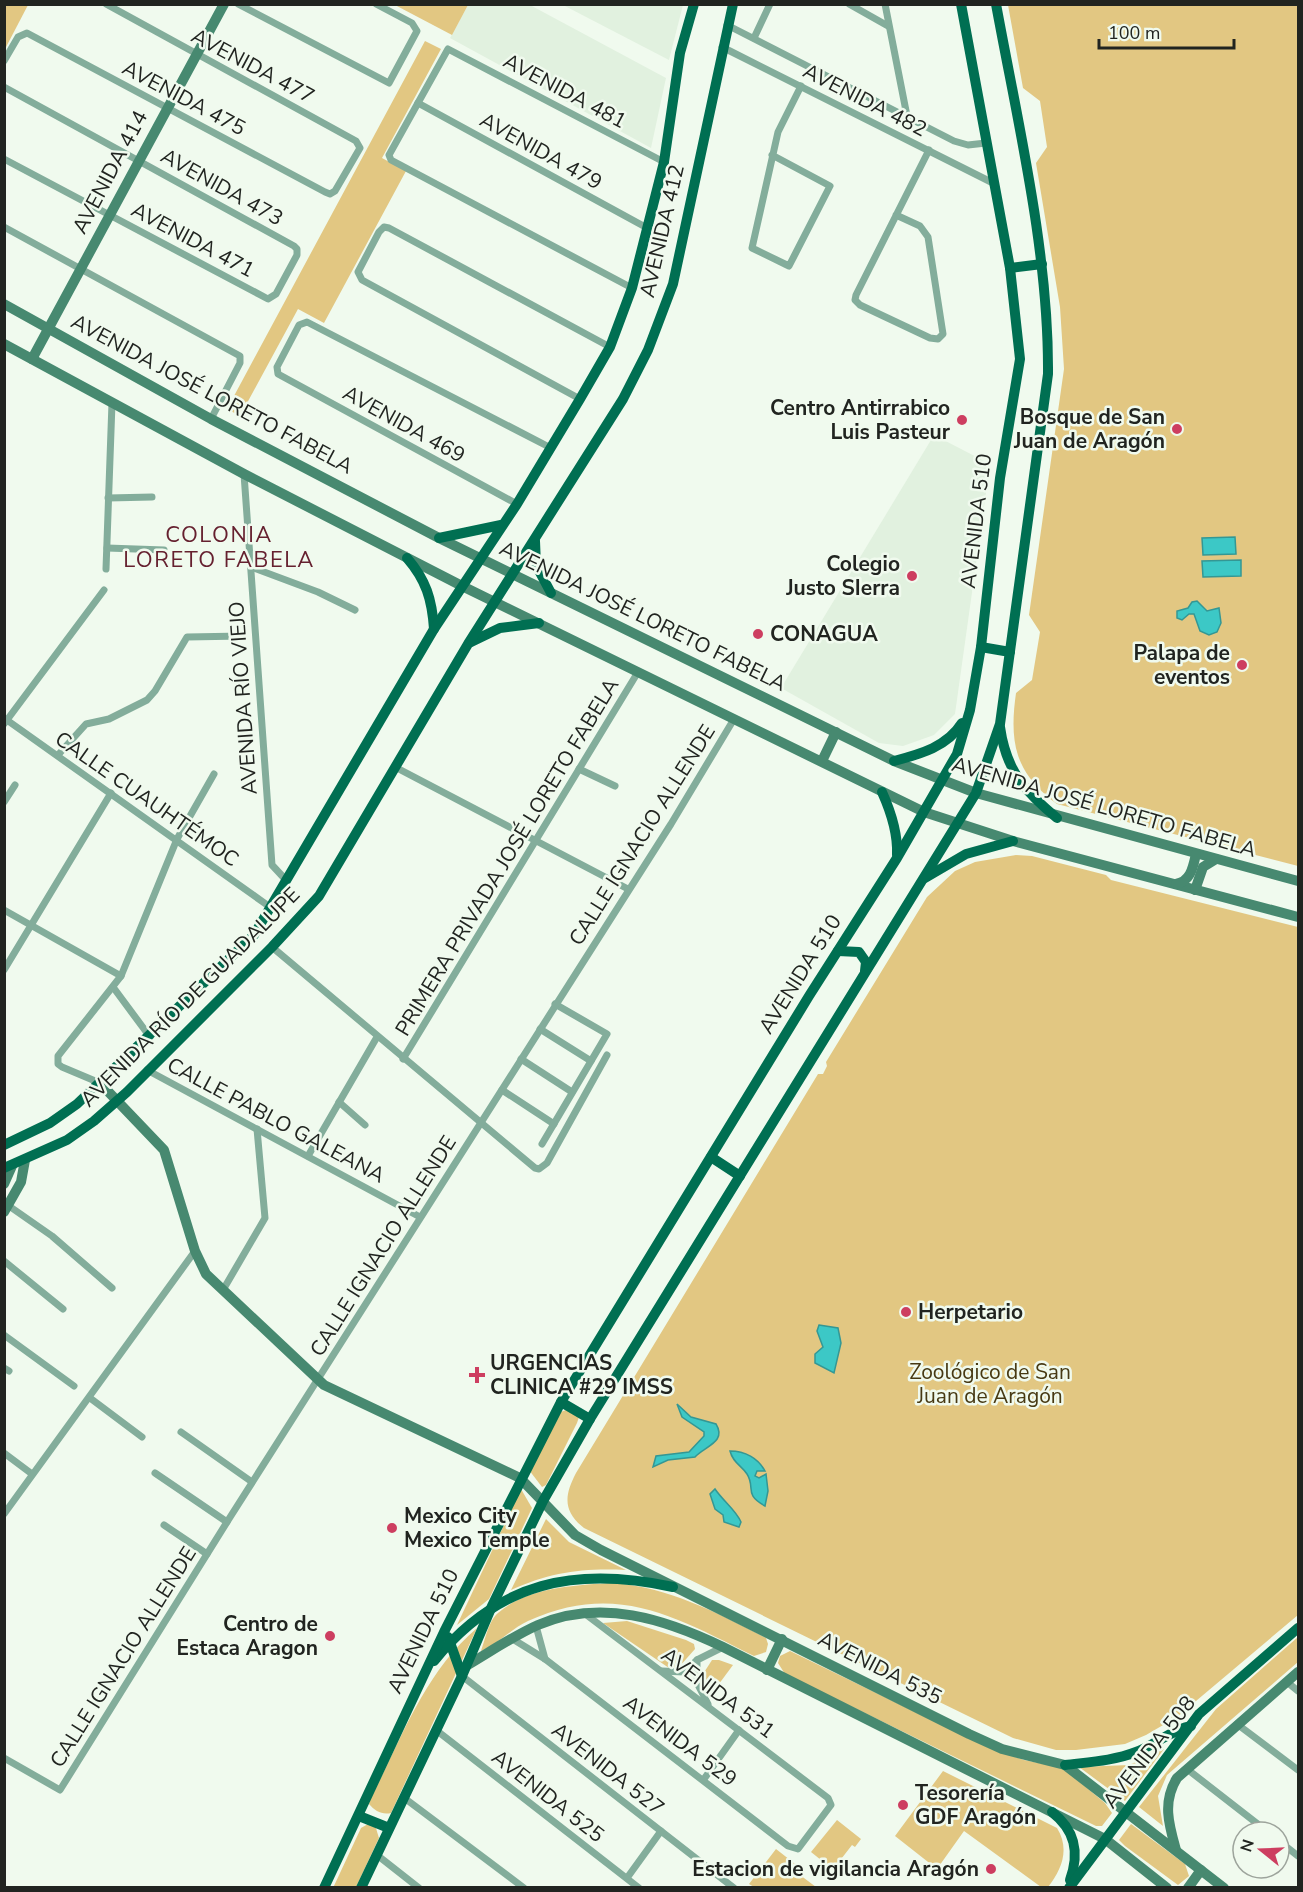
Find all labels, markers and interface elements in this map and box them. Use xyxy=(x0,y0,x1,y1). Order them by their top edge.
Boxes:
scale bar xyxy=(1099,12,1234,50)
text: 100 m xyxy=(1108,21,1160,45)
street label: AVENIDA 477 xyxy=(187,22,319,110)
street label: AVENIDA 481 xyxy=(499,47,631,135)
street label: AVENIDA 475 xyxy=(118,54,250,142)
street label: AVENIDA 482 xyxy=(798,57,932,143)
street label: AVENIDA 414 xyxy=(66,106,154,238)
street label: AVENIDA 479 xyxy=(475,106,607,196)
street label: AVENIDA 473 xyxy=(156,142,288,232)
street label: AVENIDA 412 xyxy=(633,162,691,300)
street label: AVENIDA 471 xyxy=(127,196,259,284)
street label: AVENIDA JOSÉ LORETO FABELA xyxy=(66,308,358,480)
street label: AVENIDA 469 xyxy=(338,379,470,469)
place label: Centro Antirrabico Luis Pasteur xyxy=(770,394,951,446)
place label: Bosque de San Juan de Aragón xyxy=(1013,403,1165,455)
marker: Centro Antirrabico Luis Pasteur xyxy=(955,413,969,427)
marker: Bosque de San Juan de Aragón xyxy=(1170,422,1184,436)
street label: AVENIDA 510 xyxy=(954,452,998,590)
district label: COLONIA LORETO FABELA xyxy=(123,520,315,575)
street label: AVENIDA JOSÉ LORETO FABELA xyxy=(495,534,791,698)
place label: Colegio Justo SIerra xyxy=(785,550,900,602)
marker: Colegio Justo SIerra xyxy=(905,569,919,583)
street label: AVENIDA RÍO VIEJO xyxy=(222,600,264,796)
place label: CONAGUA xyxy=(770,620,878,648)
marker: CONAGUA xyxy=(751,627,765,641)
place label: Palapa de eventos xyxy=(1133,639,1230,691)
marker: Palapa de eventos xyxy=(1235,658,1249,672)
street label: PRIMERA PRIVADA JOSÉ LORETO FABELA xyxy=(389,673,625,1041)
street label: CALLE IGNACIO ALLENDE xyxy=(562,719,722,951)
street label: CALLE CUAUHTÉMOC xyxy=(50,725,244,873)
street label: AVENIDA JOSÉ LORETO FABELA xyxy=(948,750,1260,864)
street label: AVENIDA RÍO DE GUADALUPE xyxy=(74,881,306,1113)
street label: AVENIDA 510 xyxy=(752,909,848,1039)
street label: CALLE PABLO GALEANA xyxy=(162,1051,390,1189)
street label: CALLE IGNACIO ALLENDE xyxy=(303,1130,463,1362)
place label: Herpetario xyxy=(918,1298,1023,1326)
marker: Herpetario xyxy=(899,1305,913,1319)
place label: URGENCIAS CLINICA #29 IMSS xyxy=(490,1349,673,1401)
park label: Zoológico de San Juan de Aragón xyxy=(909,1358,1071,1410)
marker: URGENCIAS CLINICA #29 IMSS xyxy=(468,1366,486,1384)
place label: Mexico City Mexico Temple xyxy=(404,1502,550,1554)
marker: Mexico City Mexico Temple xyxy=(385,1521,399,1535)
street label: CALLE IGNACIO ALLENDE xyxy=(43,1541,203,1773)
street label: AVENIDA 510 xyxy=(381,1564,465,1698)
place label: Centro de Estaca Aragon xyxy=(177,1610,318,1662)
street label: AVENIDA 535 xyxy=(813,1625,947,1711)
marker: Centro de Estaca Aragon xyxy=(323,1629,337,1643)
street label: AVENIDA 531 xyxy=(655,1641,781,1745)
street label: AVENIDA 529 xyxy=(617,1689,743,1793)
street label: AVENIDA 508 xyxy=(1096,1690,1202,1814)
street label: AVENIDA 527 xyxy=(546,1716,670,1822)
street label: AVENIDA 525 xyxy=(486,1743,610,1849)
place label: Tesorería GDF Aragón xyxy=(915,1779,1036,1831)
marker: Tesorería GDF Aragón xyxy=(896,1798,910,1812)
north arrow xyxy=(1231,1820,1291,1880)
text: N xyxy=(1235,1837,1260,1855)
place label: Estacion de vigilancia Aragón xyxy=(692,1855,979,1883)
marker: Estacion de vigilancia Aragón xyxy=(984,1862,998,1876)

